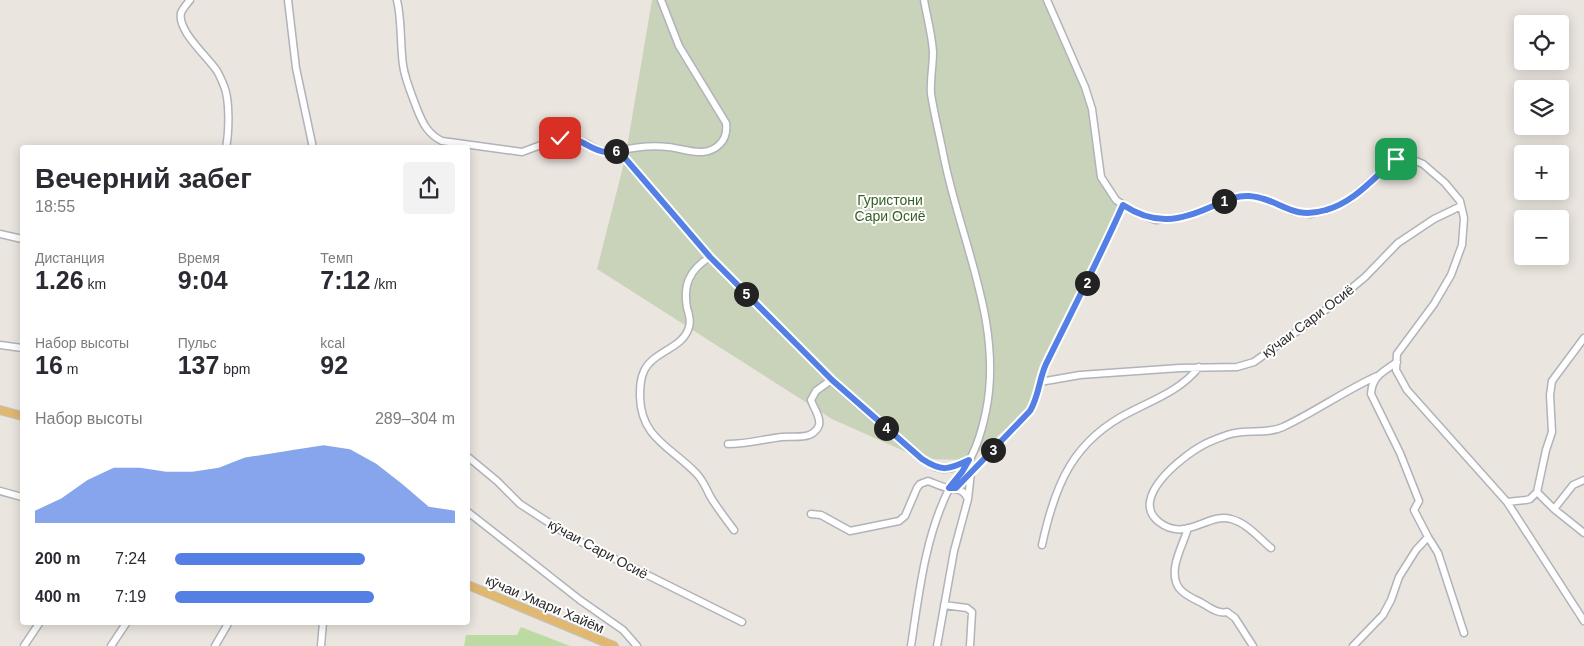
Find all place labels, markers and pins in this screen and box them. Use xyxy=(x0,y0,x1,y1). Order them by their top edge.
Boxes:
pin xyxy=(539,117,581,159)
pin: 6 xyxy=(604,138,628,164)
pin xyxy=(1375,138,1417,180)
pin: 1 xyxy=(1212,188,1236,214)
pin: 2 xyxy=(1074,270,1100,296)
pin: 5 xyxy=(734,282,758,306)
pin: 4 xyxy=(874,416,898,440)
pin: 3 xyxy=(980,438,1006,462)

